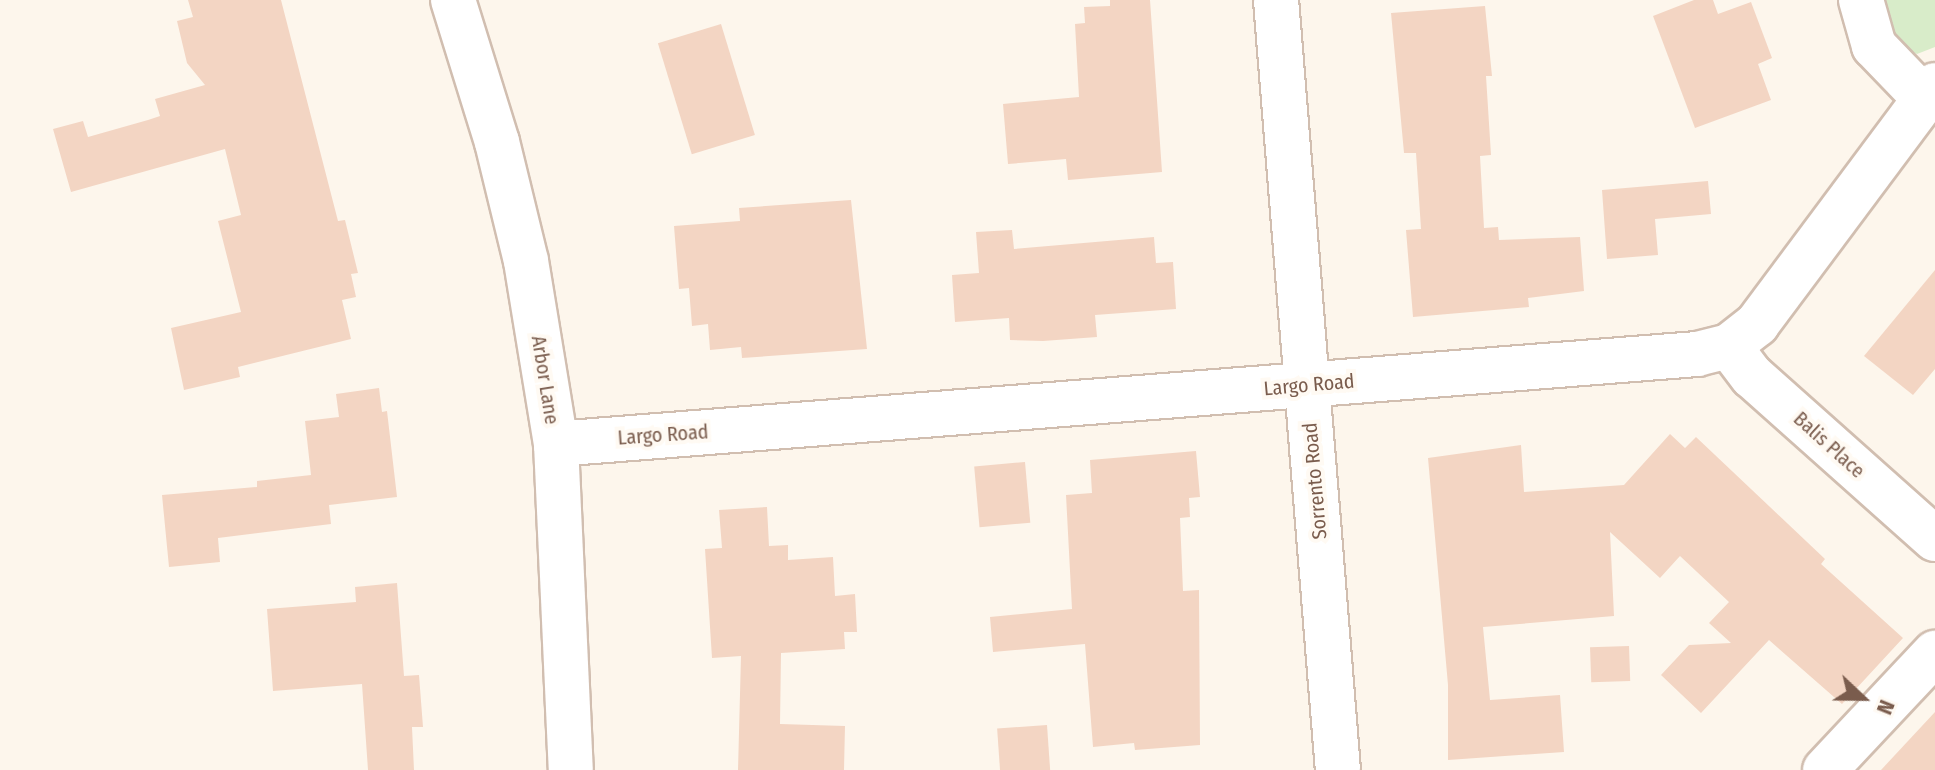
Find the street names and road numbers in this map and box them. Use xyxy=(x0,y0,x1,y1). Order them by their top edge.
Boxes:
street label: Arbor Lane xyxy=(526,334,564,426)
street label: Largo Road xyxy=(1263,369,1355,401)
street label: Balis Place xyxy=(1788,407,1870,483)
street label: Largo Road xyxy=(617,420,709,450)
street label: Sorrento Road xyxy=(1298,422,1332,540)

